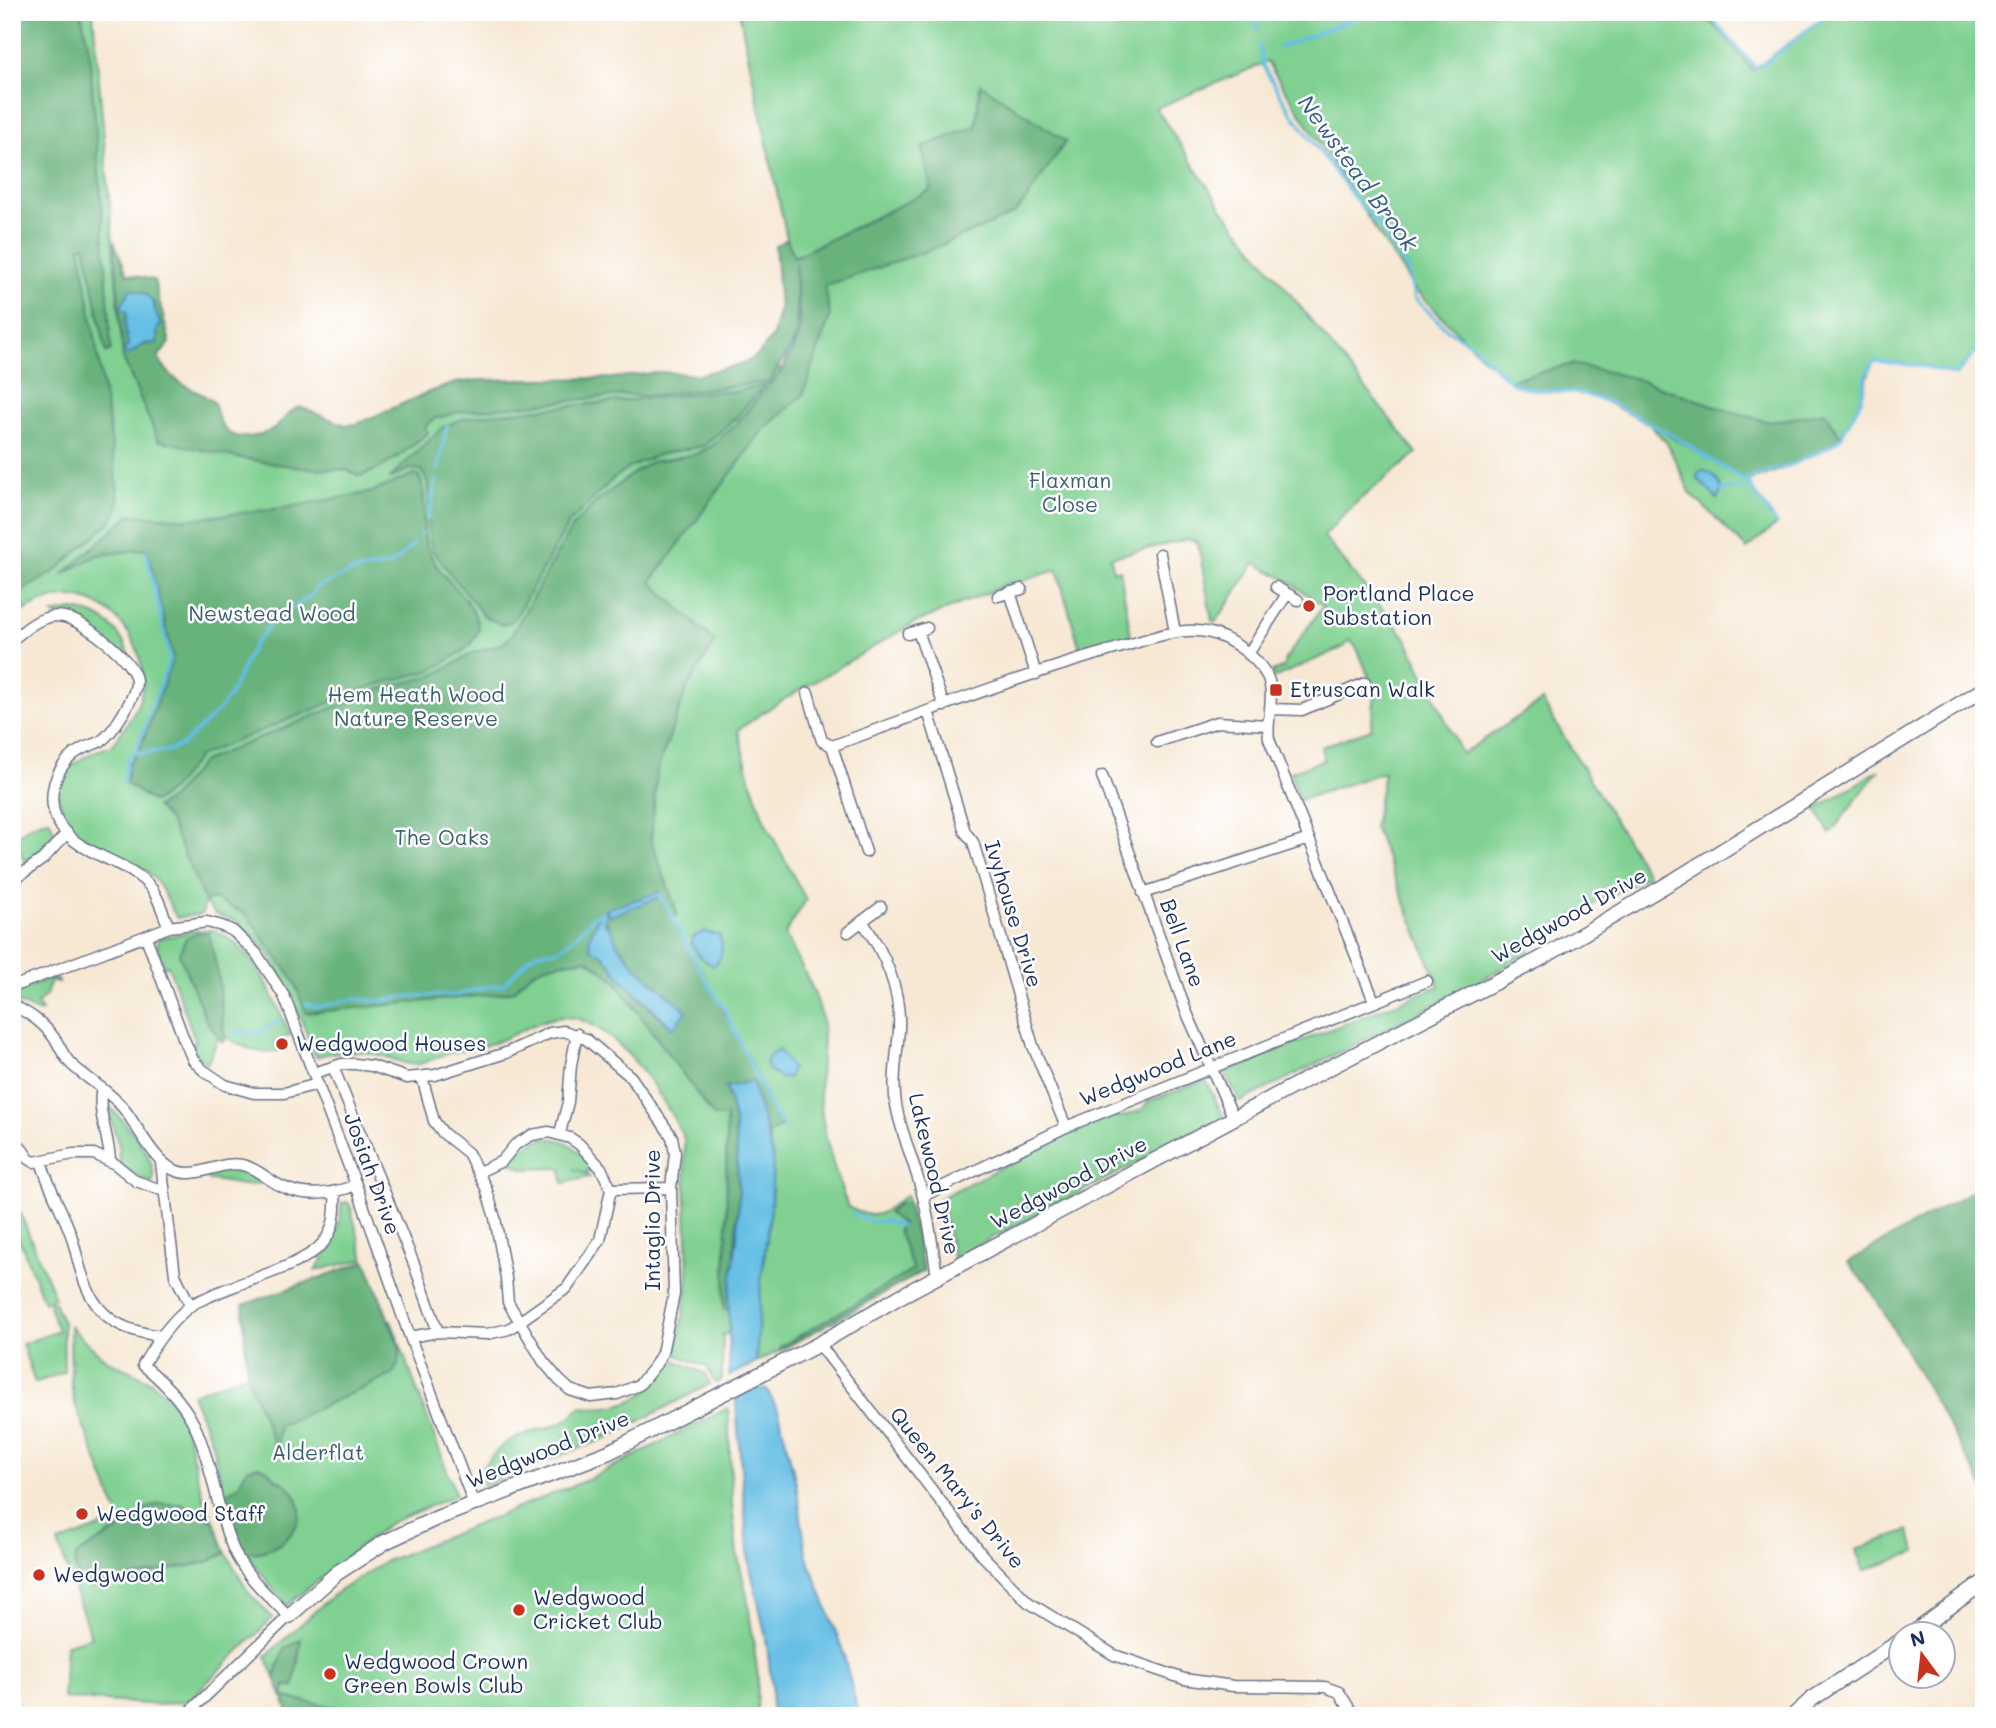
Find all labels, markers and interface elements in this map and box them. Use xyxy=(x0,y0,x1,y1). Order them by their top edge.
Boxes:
water label: Newstead Brook xyxy=(1292,88,1426,257)
park label: Flaxman Close xyxy=(1029,466,1111,517)
place label: Portland Place Substation xyxy=(1323,579,1475,630)
marker: Portland Place Substation xyxy=(1301,598,1317,614)
park label: Newstead Wood xyxy=(188,599,356,626)
place label: Etruscan Walk xyxy=(1290,675,1435,702)
park label: Hem Heath Wood Nature Reserve xyxy=(328,680,504,731)
marker: Etruscan Walk xyxy=(1268,682,1284,698)
park label: The Oaks xyxy=(395,823,489,850)
street label: Ivyhouse Drive xyxy=(979,837,1050,990)
street label: Wedgwood Drive xyxy=(1486,861,1651,969)
street label: Bell Lane xyxy=(1155,895,1212,990)
street label: Wedgwood Lane xyxy=(1075,1024,1240,1111)
place label: Wedgwood Houses xyxy=(296,1029,487,1056)
marker: Wedgwood Houses xyxy=(274,1036,290,1052)
street label: Lakewood Drive xyxy=(904,1090,967,1257)
street label: Josiah Drive xyxy=(339,1109,408,1238)
street label: Wedgwood Drive xyxy=(985,1129,1151,1234)
street label: Intaglio Drive xyxy=(638,1149,665,1291)
street label: Queen Mary's Drive xyxy=(885,1401,1032,1574)
street label: Wedgwood Drive xyxy=(462,1404,633,1494)
park label: Alderflat xyxy=(272,1438,364,1465)
place label: Wedgwood Staff xyxy=(96,1499,265,1526)
marker: Wedgwood Staff xyxy=(74,1506,90,1522)
place label: Wedgwood xyxy=(53,1560,164,1587)
marker: Wedgwood xyxy=(31,1567,47,1583)
place label: Wedgwood Cricket Club xyxy=(533,1583,663,1634)
marker: Wedgwood Cricket Club xyxy=(511,1602,527,1618)
north arrow xyxy=(1888,1620,1958,1690)
text: N xyxy=(1907,1624,1928,1652)
place label: Wedgwood Crown Green Bowls Club xyxy=(344,1647,528,1698)
marker: Wedgwood Crown Green Bowls Club xyxy=(322,1666,338,1682)

